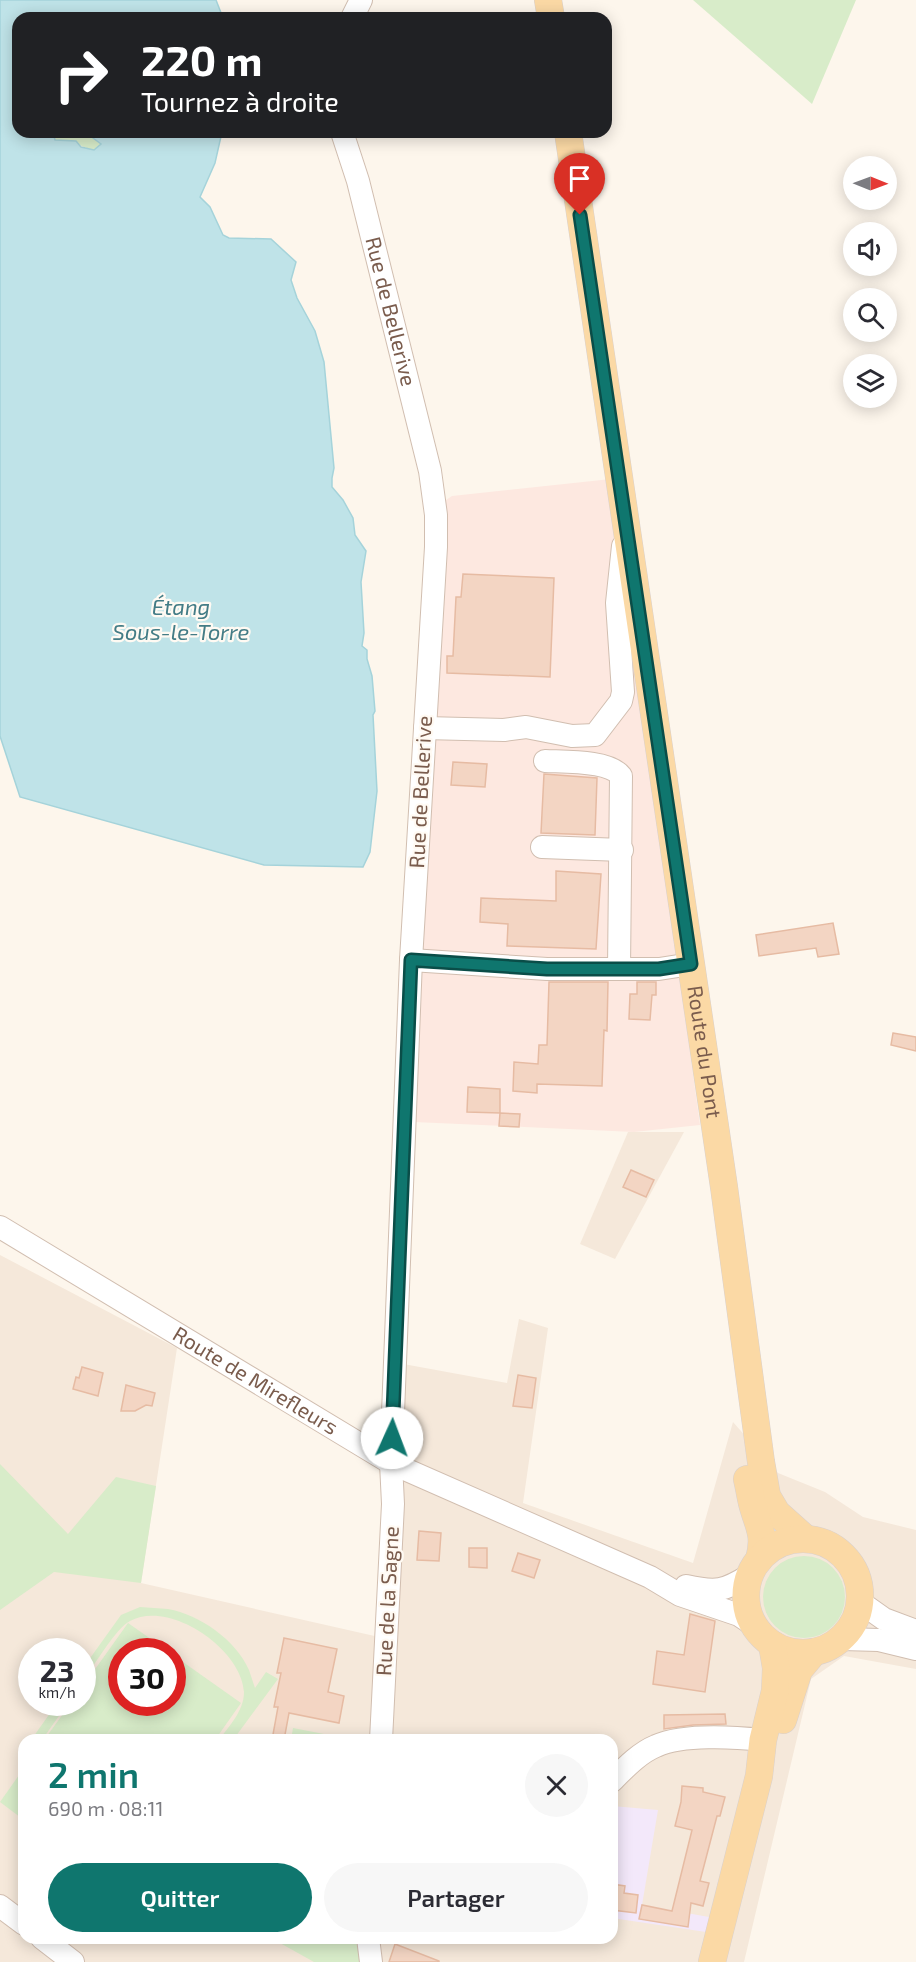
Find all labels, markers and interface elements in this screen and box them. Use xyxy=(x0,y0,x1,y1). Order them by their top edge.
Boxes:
text: 220 m xyxy=(141,34,262,84)
icon: right xyxy=(42,36,120,114)
text: Tournez à droite xyxy=(141,85,339,117)
pin xyxy=(554,153,605,215)
north arrow xyxy=(843,156,897,210)
map controls xyxy=(843,156,897,408)
icon: arrive xyxy=(563,162,596,195)
button: sound xyxy=(843,222,897,276)
street label: Rue de Bellerive xyxy=(361,234,422,388)
button: search xyxy=(843,288,897,342)
button: layers xyxy=(843,354,897,408)
water label: Étang Sous-le-Torre xyxy=(113,593,250,644)
street label: Rue de Bellerive xyxy=(403,715,436,869)
street label: Route du Pont xyxy=(683,984,728,1120)
street label: Route de Mirefleurs xyxy=(169,1320,343,1439)
position arrow xyxy=(360,1406,424,1470)
street label: Rue de la Sagne xyxy=(370,1525,403,1676)
speed limit sign: 30 xyxy=(108,1638,186,1716)
text: 23 xyxy=(40,1652,74,1688)
text: km/h xyxy=(38,1683,76,1701)
text: 2 min xyxy=(48,1752,139,1795)
button: close xyxy=(525,1754,588,1817)
text: 690 m · 08:11 xyxy=(48,1796,163,1820)
button: Quitter xyxy=(48,1863,312,1932)
button: Partager xyxy=(324,1863,588,1932)

